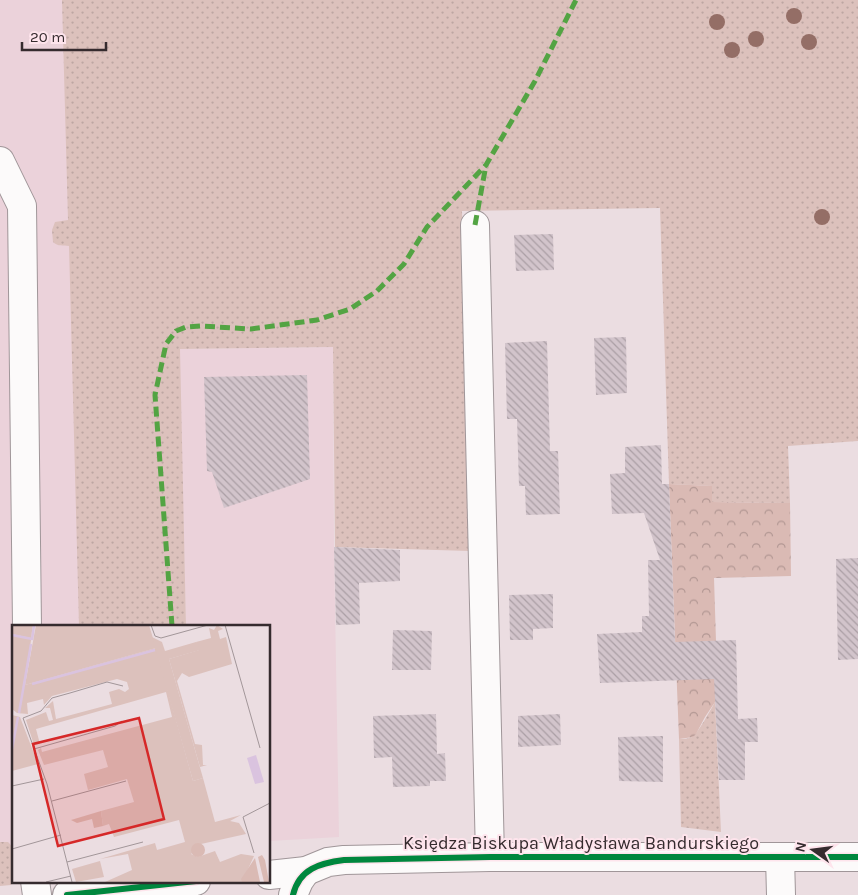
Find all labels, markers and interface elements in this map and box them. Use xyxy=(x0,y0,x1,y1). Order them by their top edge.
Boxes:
scale bar xyxy=(22,20,106,52)
text: 20 m xyxy=(30,28,65,46)
inset map xyxy=(12,625,270,882)
north arrow xyxy=(788,825,838,875)
street label: Księdza Biskupa Władysława Bandurskiego xyxy=(403,832,759,854)
text: N xyxy=(791,840,810,854)

